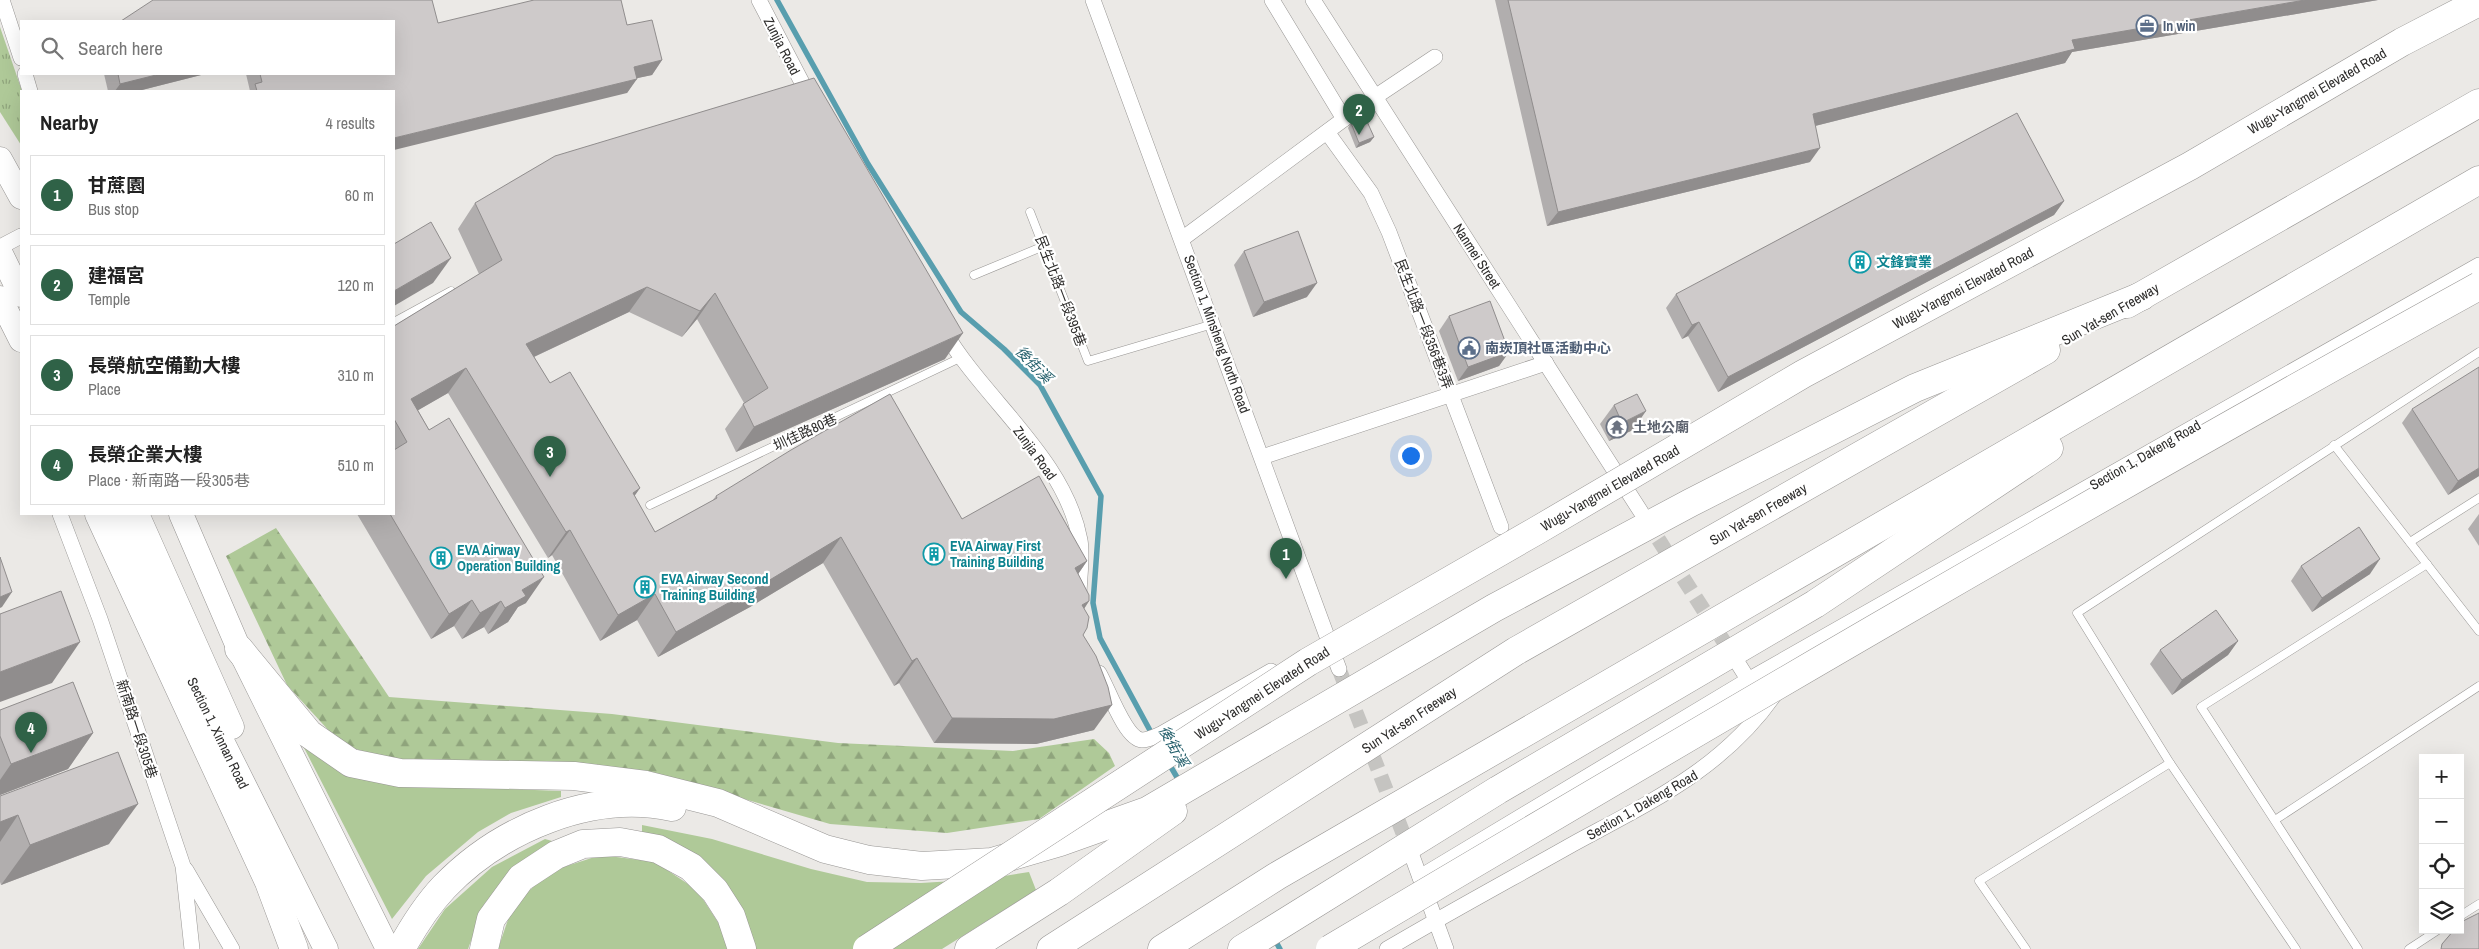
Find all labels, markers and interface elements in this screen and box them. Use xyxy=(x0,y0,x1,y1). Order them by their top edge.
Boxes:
street label: Zunjia Road xyxy=(760,14,804,78)
office icon: In win xyxy=(2135,14,2159,38)
place label: In win xyxy=(2163,17,2196,35)
search box xyxy=(20,20,395,75)
icon: search xyxy=(38,34,66,62)
text: Search here xyxy=(78,35,163,61)
street label: Wugu-Yangmei Elevated Road xyxy=(2244,44,2390,138)
pin: 2 xyxy=(1343,94,1375,135)
text: Nearby xyxy=(40,108,98,137)
text: 4 results xyxy=(325,112,375,134)
text: 甘蔗園 xyxy=(88,172,145,198)
text: 1 xyxy=(53,184,61,206)
text: 60 m xyxy=(345,184,374,206)
text: Bus stop xyxy=(88,198,139,220)
street label: Nanmei Street xyxy=(1449,220,1505,292)
street label: 民生北路一段395巷 xyxy=(1032,233,1090,349)
street label: Wugu-Yangmei Elevated Road xyxy=(1889,243,2037,333)
building icon: 文鋒實業 xyxy=(1848,250,1872,274)
street label: Section 1, Minsheng North Road xyxy=(1180,252,1254,416)
place label: 文鋒實業 xyxy=(1876,253,1932,271)
street label: 民生北路一段356巷3弄 xyxy=(1391,257,1457,391)
text: 建福宮 xyxy=(88,262,145,288)
text: 2 xyxy=(53,274,61,296)
text: 120 m xyxy=(338,274,374,296)
street label: Sun Yat-sen Freeway xyxy=(2058,279,2162,349)
text: Temple xyxy=(88,288,130,310)
public building icon: 南崁頂社區活動中心 xyxy=(1457,336,1481,360)
place label: 南崁頂社區活動中心 xyxy=(1485,339,1611,357)
water label: 後街溪 xyxy=(1011,341,1059,389)
text: 長榮航空備勤大樓 xyxy=(88,352,240,378)
text: 3 xyxy=(53,364,61,386)
text: 310 m xyxy=(338,364,374,386)
text: Place xyxy=(88,378,121,400)
street label: 圳佳路80巷 xyxy=(770,409,840,455)
temple icon: 土地公廟 xyxy=(1605,415,1629,439)
street label: Section 1, Dakeng Road xyxy=(2086,416,2204,494)
place label: 土地公廟 xyxy=(1633,418,1689,436)
street label: Zunjia Road xyxy=(1009,422,1061,484)
pin: 3 xyxy=(534,436,566,477)
text: 長榮企業大樓 xyxy=(88,441,202,467)
street label: Wugu-Yangmei Elevated Road xyxy=(1537,441,1683,535)
your location xyxy=(1398,443,1424,469)
text: 4 xyxy=(53,454,61,476)
text: 510 m xyxy=(338,454,374,476)
text: Place · 新南路一段305巷 xyxy=(88,469,250,491)
street label: Sun Yat-sen Freeway xyxy=(1706,479,1810,549)
place label: EVA Airway First Training Building xyxy=(950,537,1044,571)
pin: 1 xyxy=(1270,538,1302,579)
place label: EVA Airway Operation Building xyxy=(457,541,560,575)
building icon: EVA Airway First Training Building xyxy=(922,542,946,566)
building icon: EVA Airway Operation Building xyxy=(429,546,453,570)
place label: EVA Airway Second Training Building xyxy=(661,570,768,604)
building icon: EVA Airway Second Training Building xyxy=(633,575,657,599)
street label: Wugu-Yangmei Elevated Road xyxy=(1191,643,1333,743)
street label: Section 1, Xinnan Road xyxy=(183,674,253,792)
street label: 新南路一段305巷 xyxy=(113,677,161,781)
street label: Sun Yat-sen Freeway xyxy=(1358,683,1460,757)
pin: 4 xyxy=(15,712,47,753)
water label: 後街溪 xyxy=(1154,721,1195,773)
map controls xyxy=(2419,754,2464,934)
button: + xyxy=(2419,754,2464,799)
street label: Section 1, Dakeng Road xyxy=(1583,766,1701,844)
button: − xyxy=(2419,799,2464,844)
button: locate xyxy=(2419,844,2464,889)
button: layers xyxy=(2419,889,2464,934)

